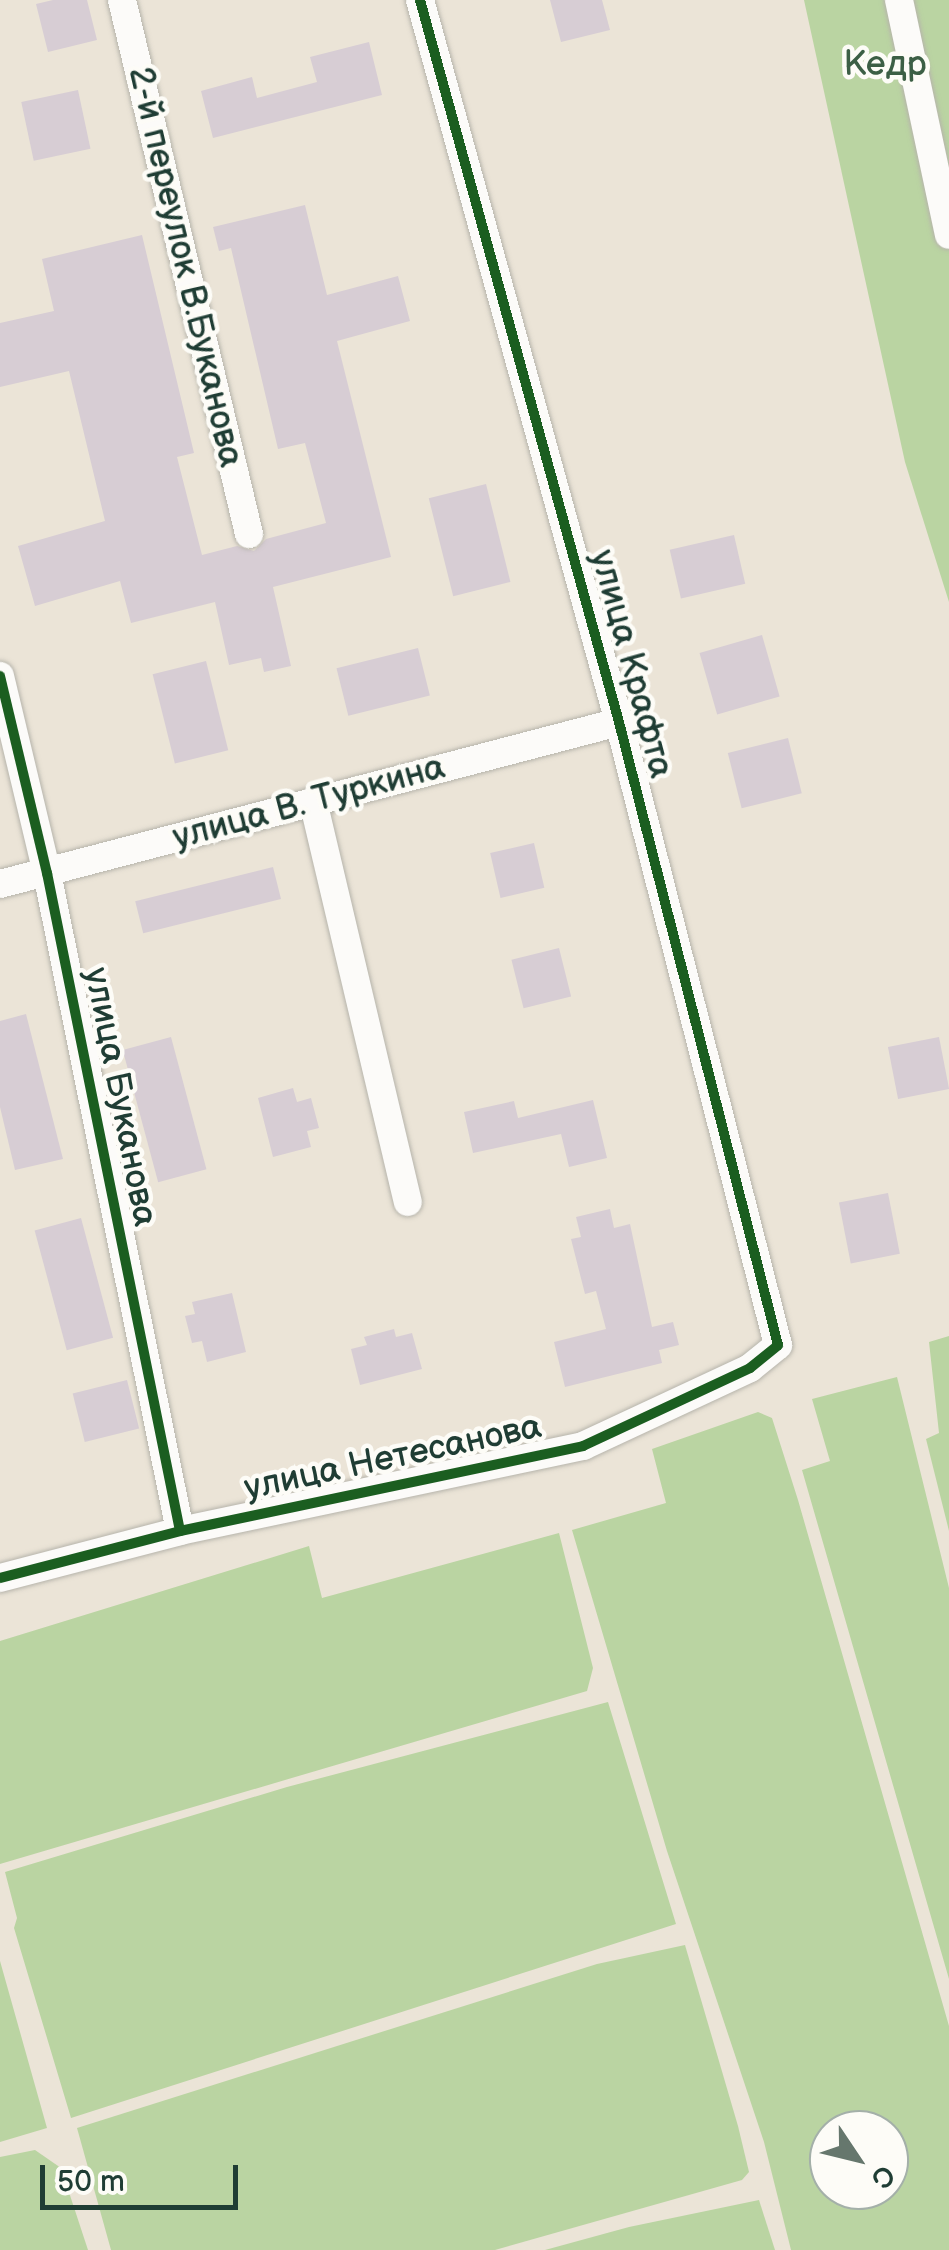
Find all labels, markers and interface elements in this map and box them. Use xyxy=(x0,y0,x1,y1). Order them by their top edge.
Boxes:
park label: Кедр xyxy=(843,44,927,86)
street label: 2-й переулок В.Буканова xyxy=(118,63,252,471)
street label: улица Крафта xyxy=(580,545,682,783)
street label: улица В. Туркина xyxy=(169,747,449,859)
street label: улица Буканова xyxy=(74,964,166,1230)
street label: улица Нетесанова xyxy=(241,1406,545,1510)
north arrow xyxy=(809,2110,909,2210)
scale bar xyxy=(45,2145,242,2207)
text: С xyxy=(863,2159,901,2194)
text: 50 m xyxy=(57,2164,125,2200)

